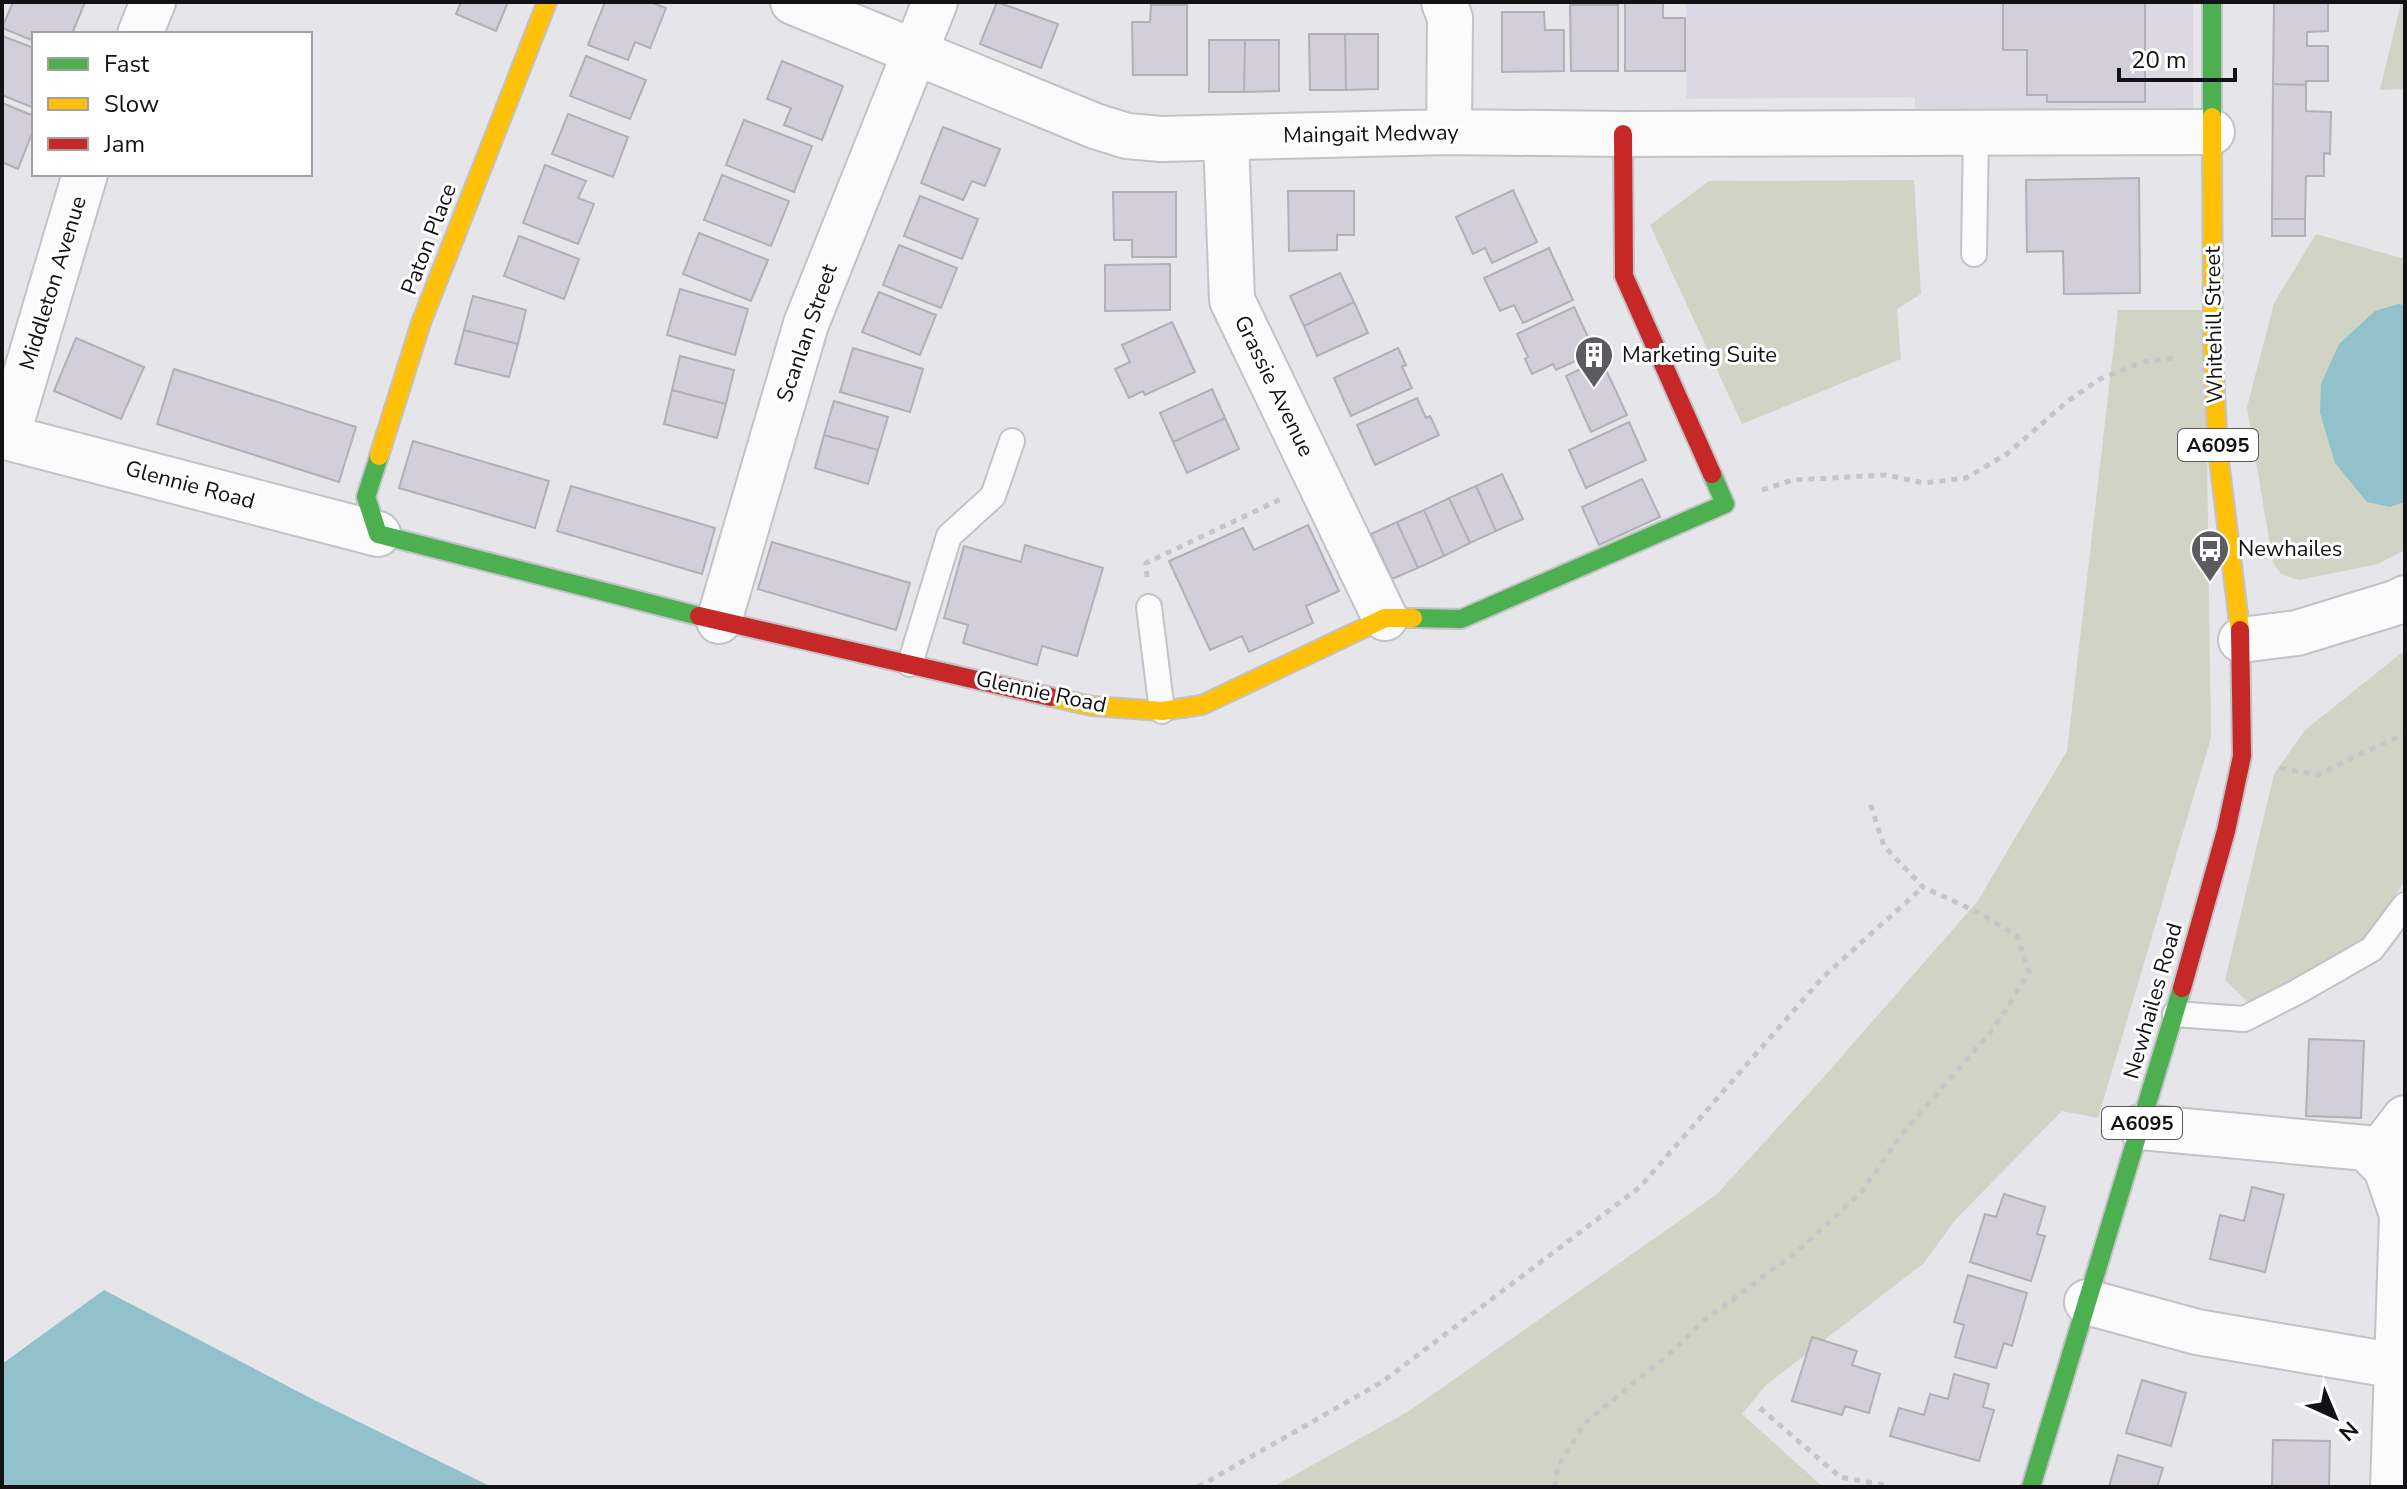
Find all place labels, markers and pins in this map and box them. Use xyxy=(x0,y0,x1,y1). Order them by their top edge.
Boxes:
building icon: Marketing Suite xyxy=(1573,334,1615,389)
place label: Marketing Suite xyxy=(1622,340,1777,370)
bus stop icon: Newhailes xyxy=(2189,528,2231,583)
place label: Newhailes xyxy=(2238,534,2342,564)

